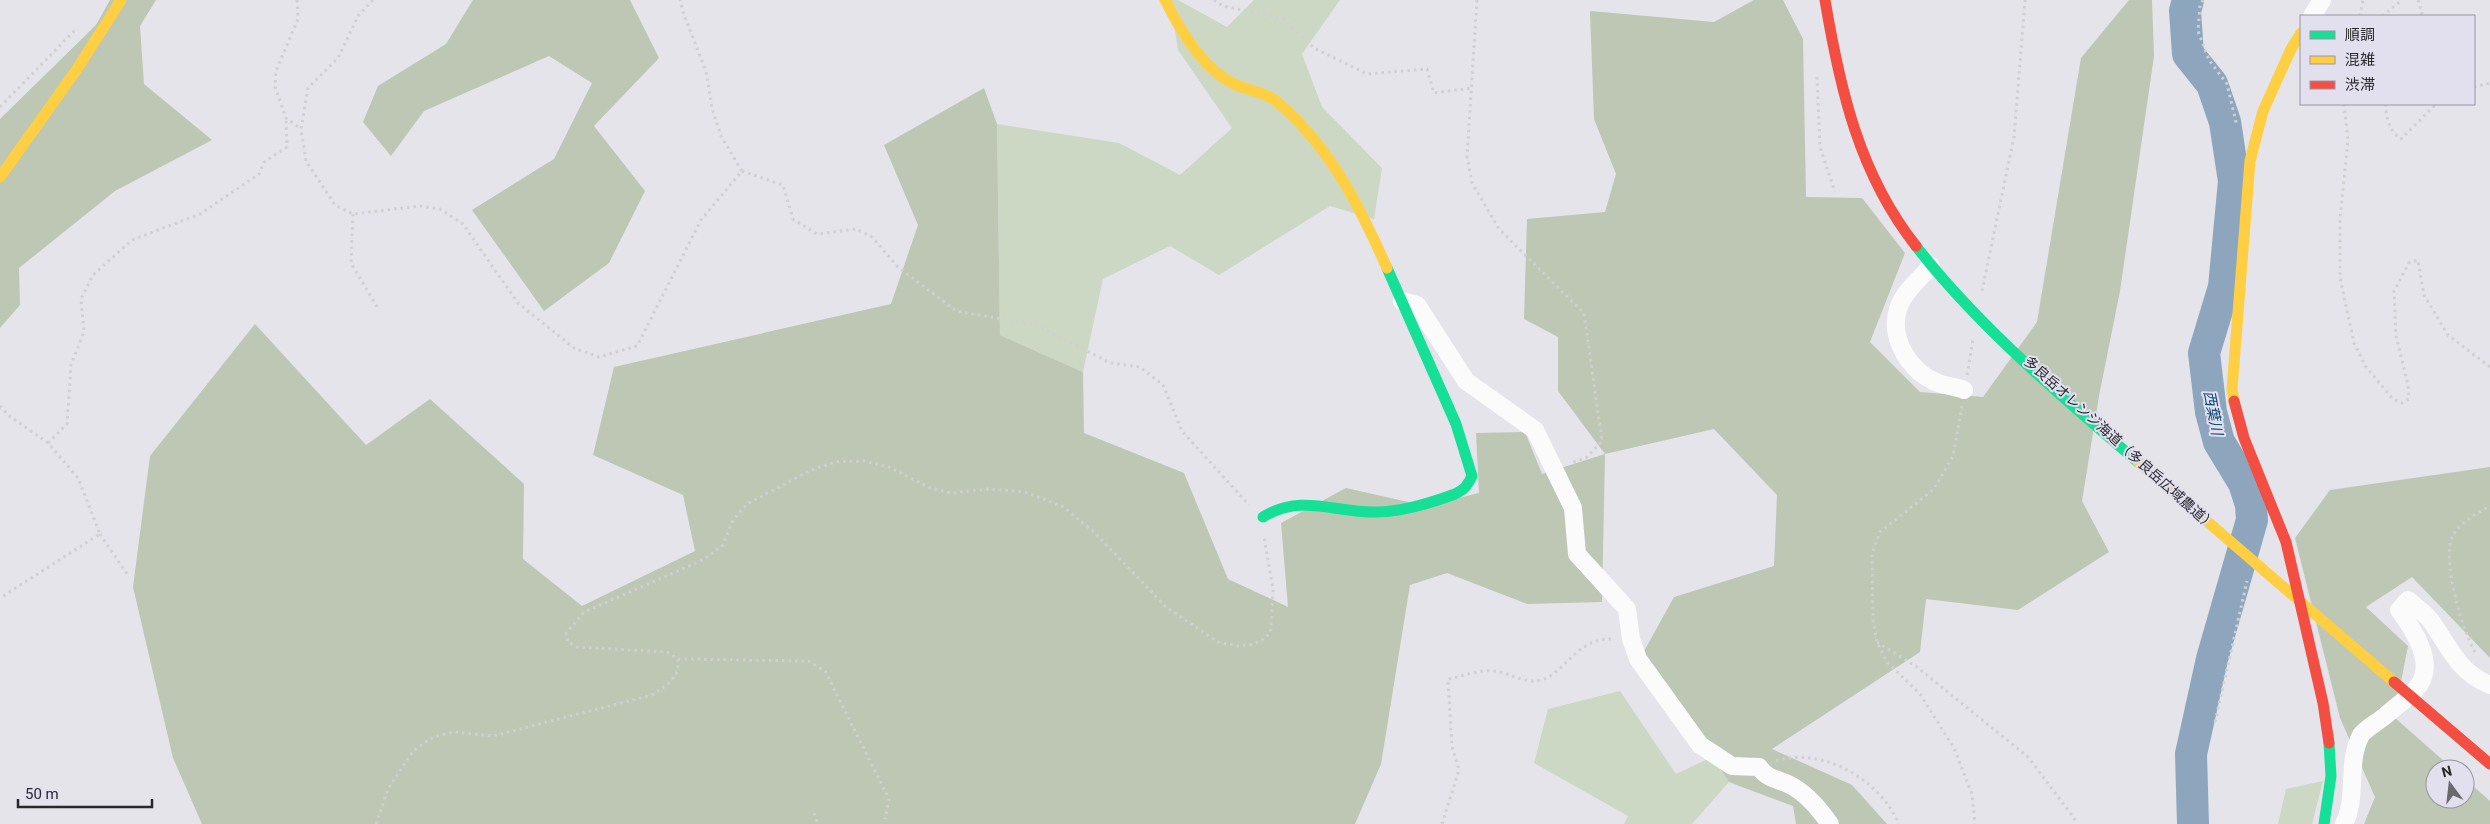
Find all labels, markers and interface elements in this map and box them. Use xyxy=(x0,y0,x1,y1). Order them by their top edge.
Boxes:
legend xyxy=(2300,15,2475,105)
text: 順調 xyxy=(2345,26,2375,44)
text: 混雑 xyxy=(2345,51,2375,69)
text: 渋滞 xyxy=(2345,76,2375,94)
street label: 多良岳オレンジ海道（多良岳広域農道） xyxy=(2021,353,2219,533)
water label: 西葉川 xyxy=(2200,389,2227,439)
north arrow xyxy=(2425,759,2475,809)
text: N xyxy=(2440,762,2453,780)
scale bar xyxy=(18,776,151,808)
text: 50 m xyxy=(25,785,59,803)

